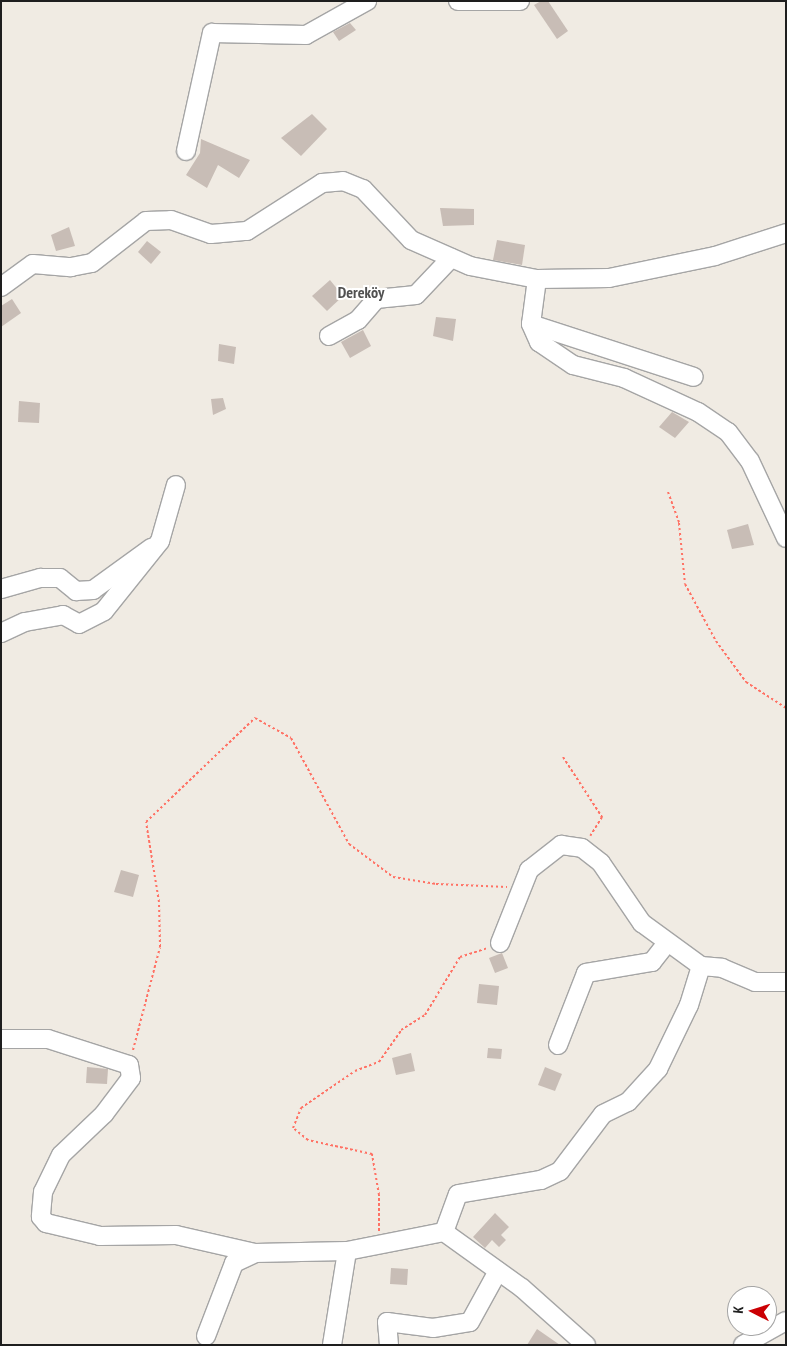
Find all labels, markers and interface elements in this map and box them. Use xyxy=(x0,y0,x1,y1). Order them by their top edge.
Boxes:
district label: Dereköy xyxy=(338,282,384,302)
north arrow xyxy=(727,1286,777,1336)
text: K xyxy=(729,1305,747,1314)

